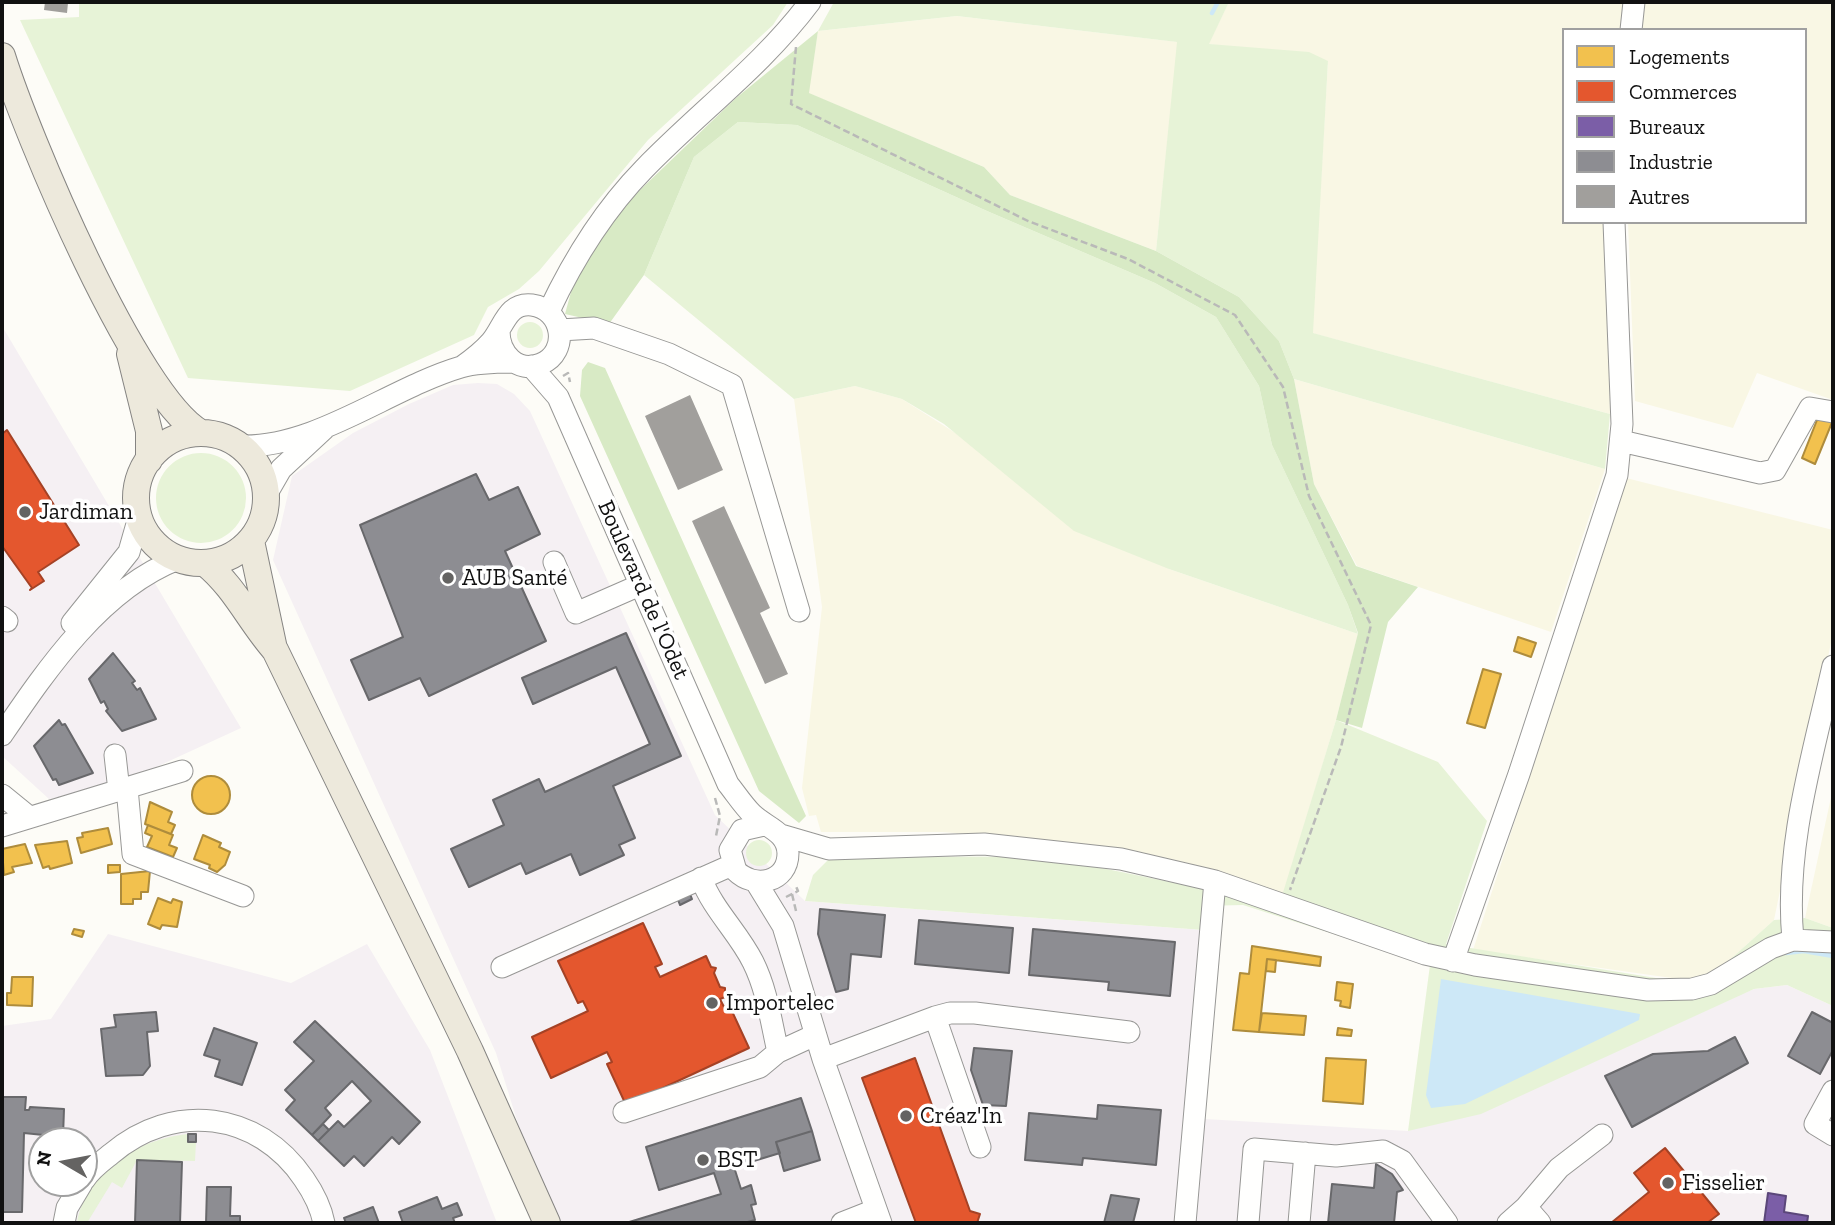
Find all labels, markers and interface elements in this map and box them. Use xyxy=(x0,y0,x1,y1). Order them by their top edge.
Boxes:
legend xyxy=(1562,28,1807,224)
text: Logements xyxy=(1629,44,1730,69)
text: Commerces xyxy=(1629,79,1737,104)
text: Bureaux xyxy=(1629,114,1705,139)
text: Industrie xyxy=(1629,149,1713,174)
text: Autres xyxy=(1629,184,1690,209)
street label: Boulevard de l'Odet xyxy=(591,496,695,684)
place label: Jardiman xyxy=(39,498,133,526)
marker: Jardiman xyxy=(17,504,33,520)
place label: AUB Santé xyxy=(462,564,567,592)
marker: AUB Santé xyxy=(440,570,456,586)
place label: Importelec xyxy=(726,989,834,1017)
marker: Importelec xyxy=(704,995,720,1011)
place label: Créaz'In xyxy=(920,1102,1002,1130)
marker: Créaz'In xyxy=(898,1108,914,1124)
north arrow xyxy=(28,1127,98,1197)
place label: BST xyxy=(717,1146,757,1174)
text: N xyxy=(31,1150,56,1168)
marker: BST xyxy=(695,1152,711,1168)
place label: Fisselier xyxy=(1682,1169,1765,1197)
marker: Fisselier xyxy=(1660,1175,1676,1191)

